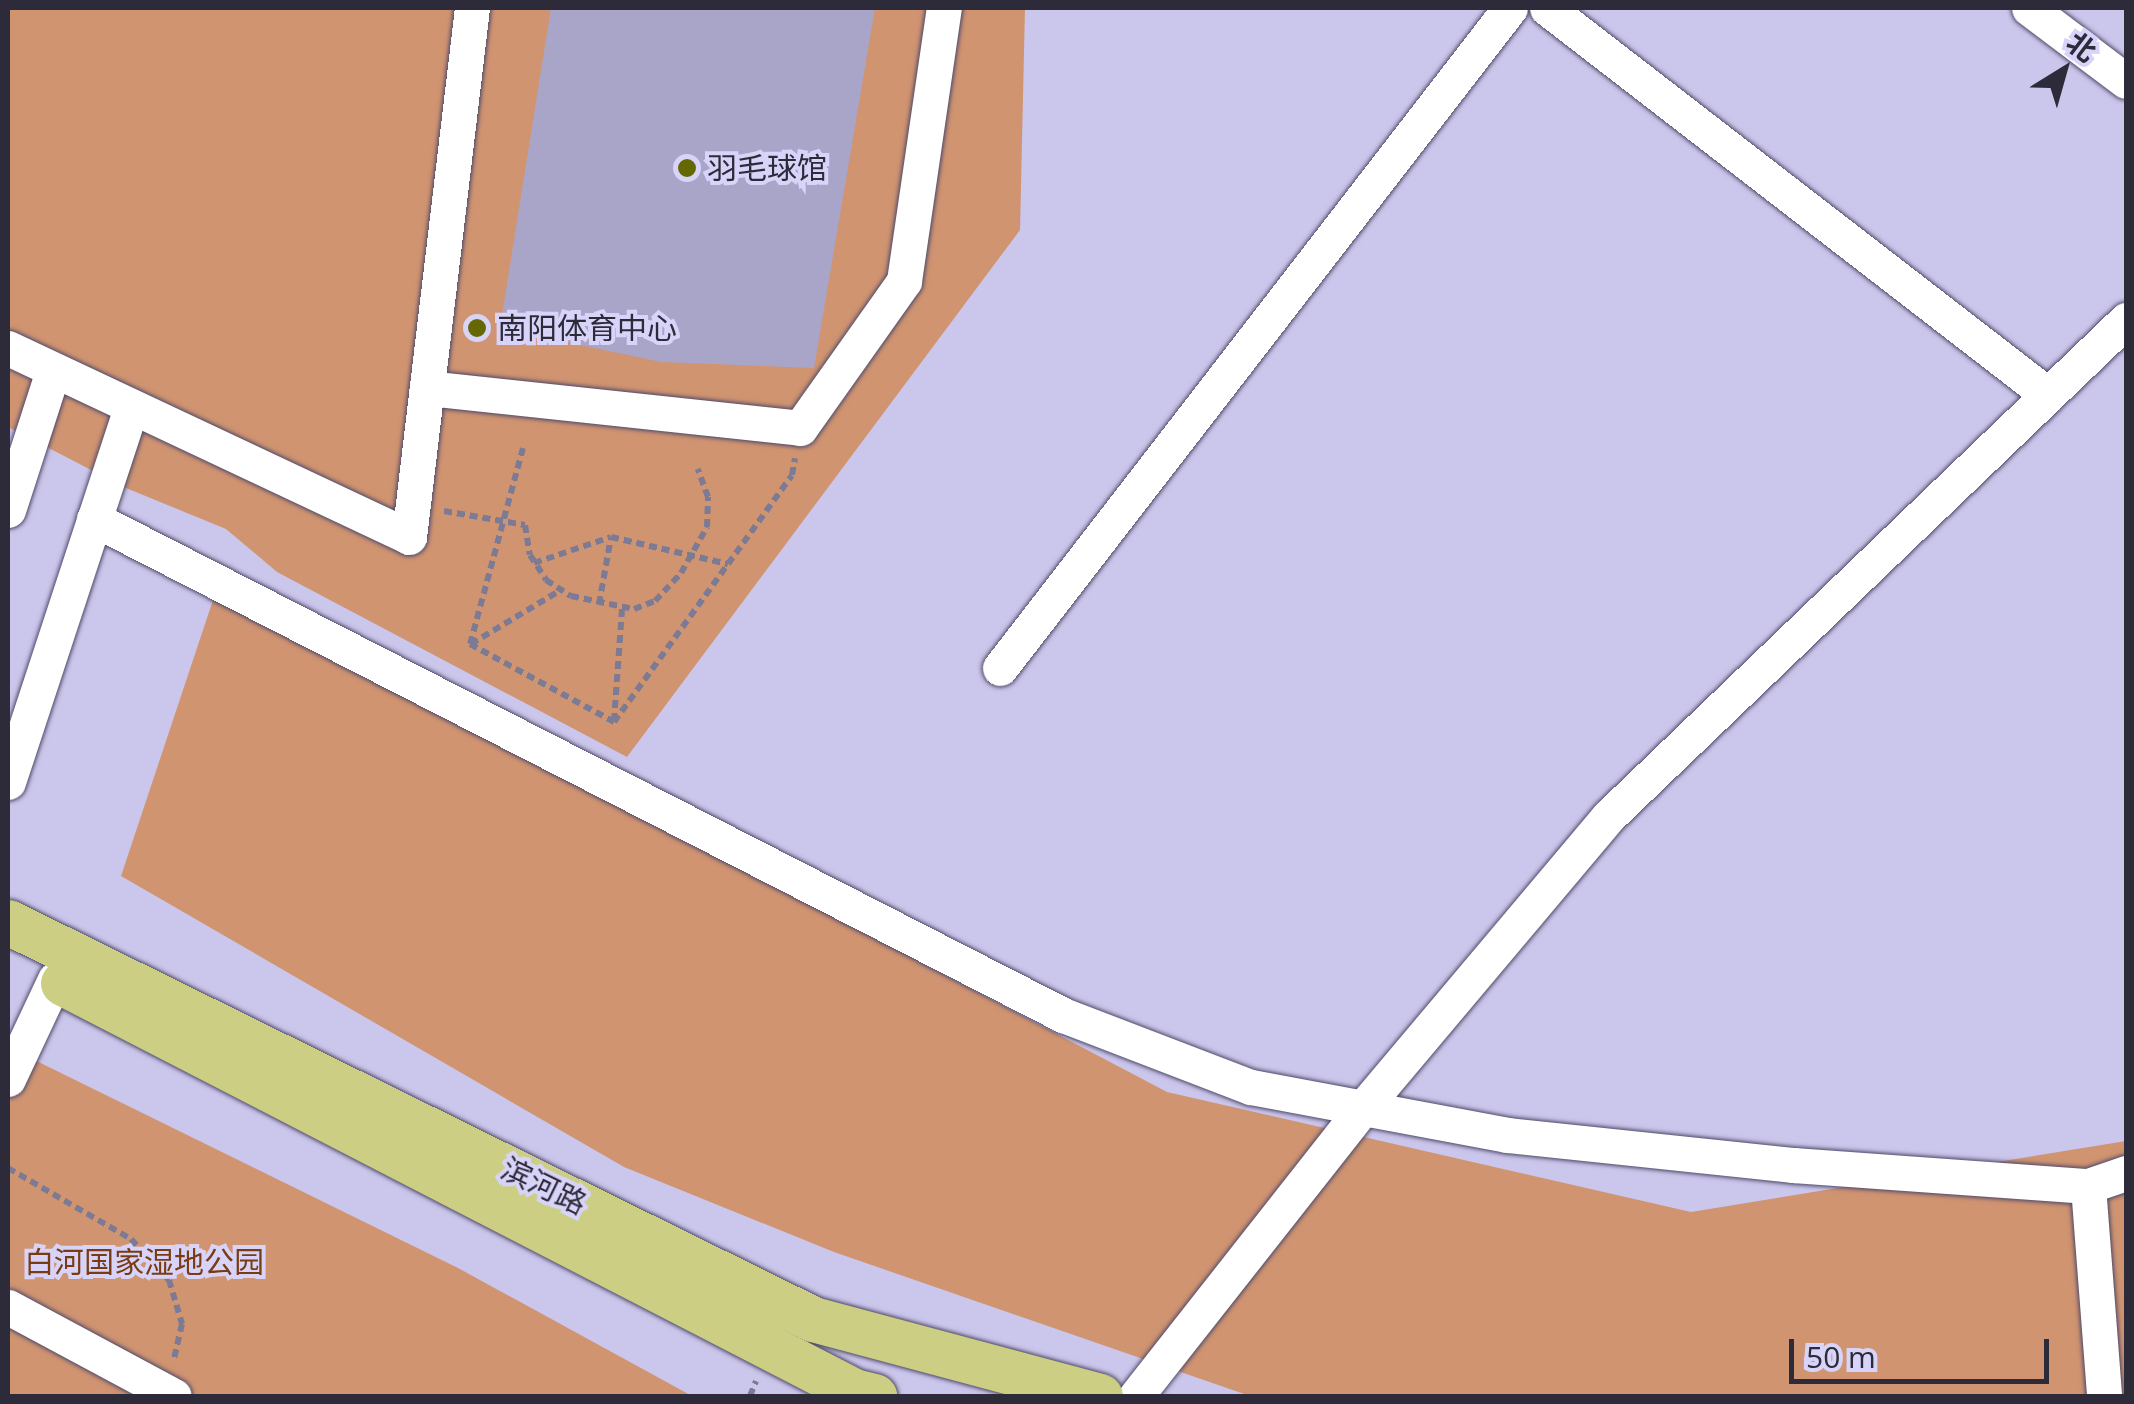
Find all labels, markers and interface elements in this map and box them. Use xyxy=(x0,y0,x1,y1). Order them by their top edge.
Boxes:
north arrow xyxy=(2014,20,2114,120)
text: 北 xyxy=(2059,22,2105,70)
place label: 羽毛球馆 xyxy=(707,150,827,186)
marker: 羽毛球馆 xyxy=(676,157,698,179)
place label: 南阳体育中心 xyxy=(497,310,677,346)
marker: 南阳体育中心 xyxy=(466,317,488,339)
street label: 滨河路 xyxy=(496,1150,592,1222)
park label: 白河国家湿地公园 xyxy=(24,1244,264,1280)
scale bar xyxy=(1794,1319,2054,1381)
text: 50 m xyxy=(1806,1336,1876,1377)

